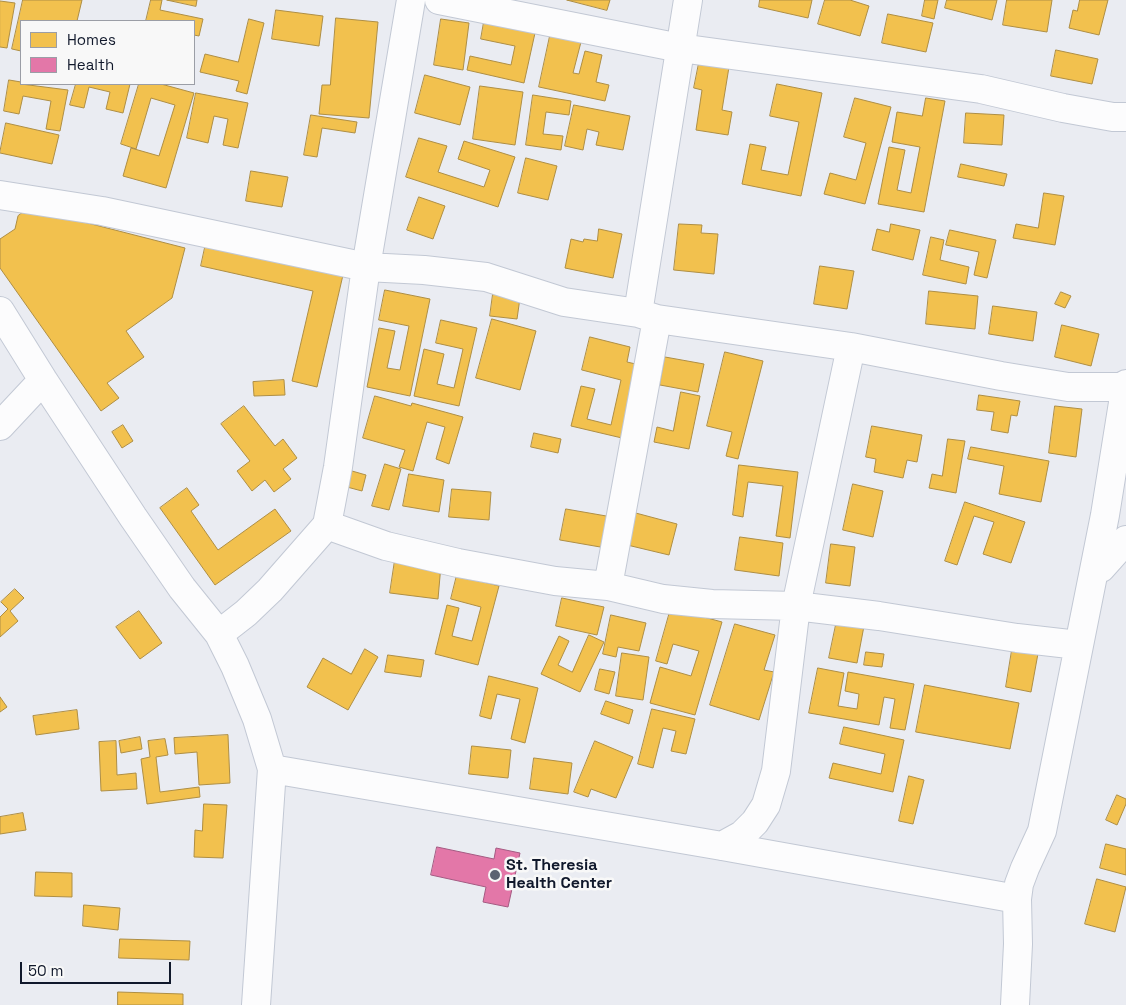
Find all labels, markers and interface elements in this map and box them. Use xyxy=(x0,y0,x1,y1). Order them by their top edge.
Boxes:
legend xyxy=(20,20,195,85)
text: Homes xyxy=(67,30,116,49)
text: Health xyxy=(67,55,114,74)
place label: St. Theresia Health Center xyxy=(506,856,612,894)
marker: St. Theresia Health Center xyxy=(488,868,502,882)
scale bar xyxy=(22,952,174,984)
text: 50 m xyxy=(28,961,63,980)

